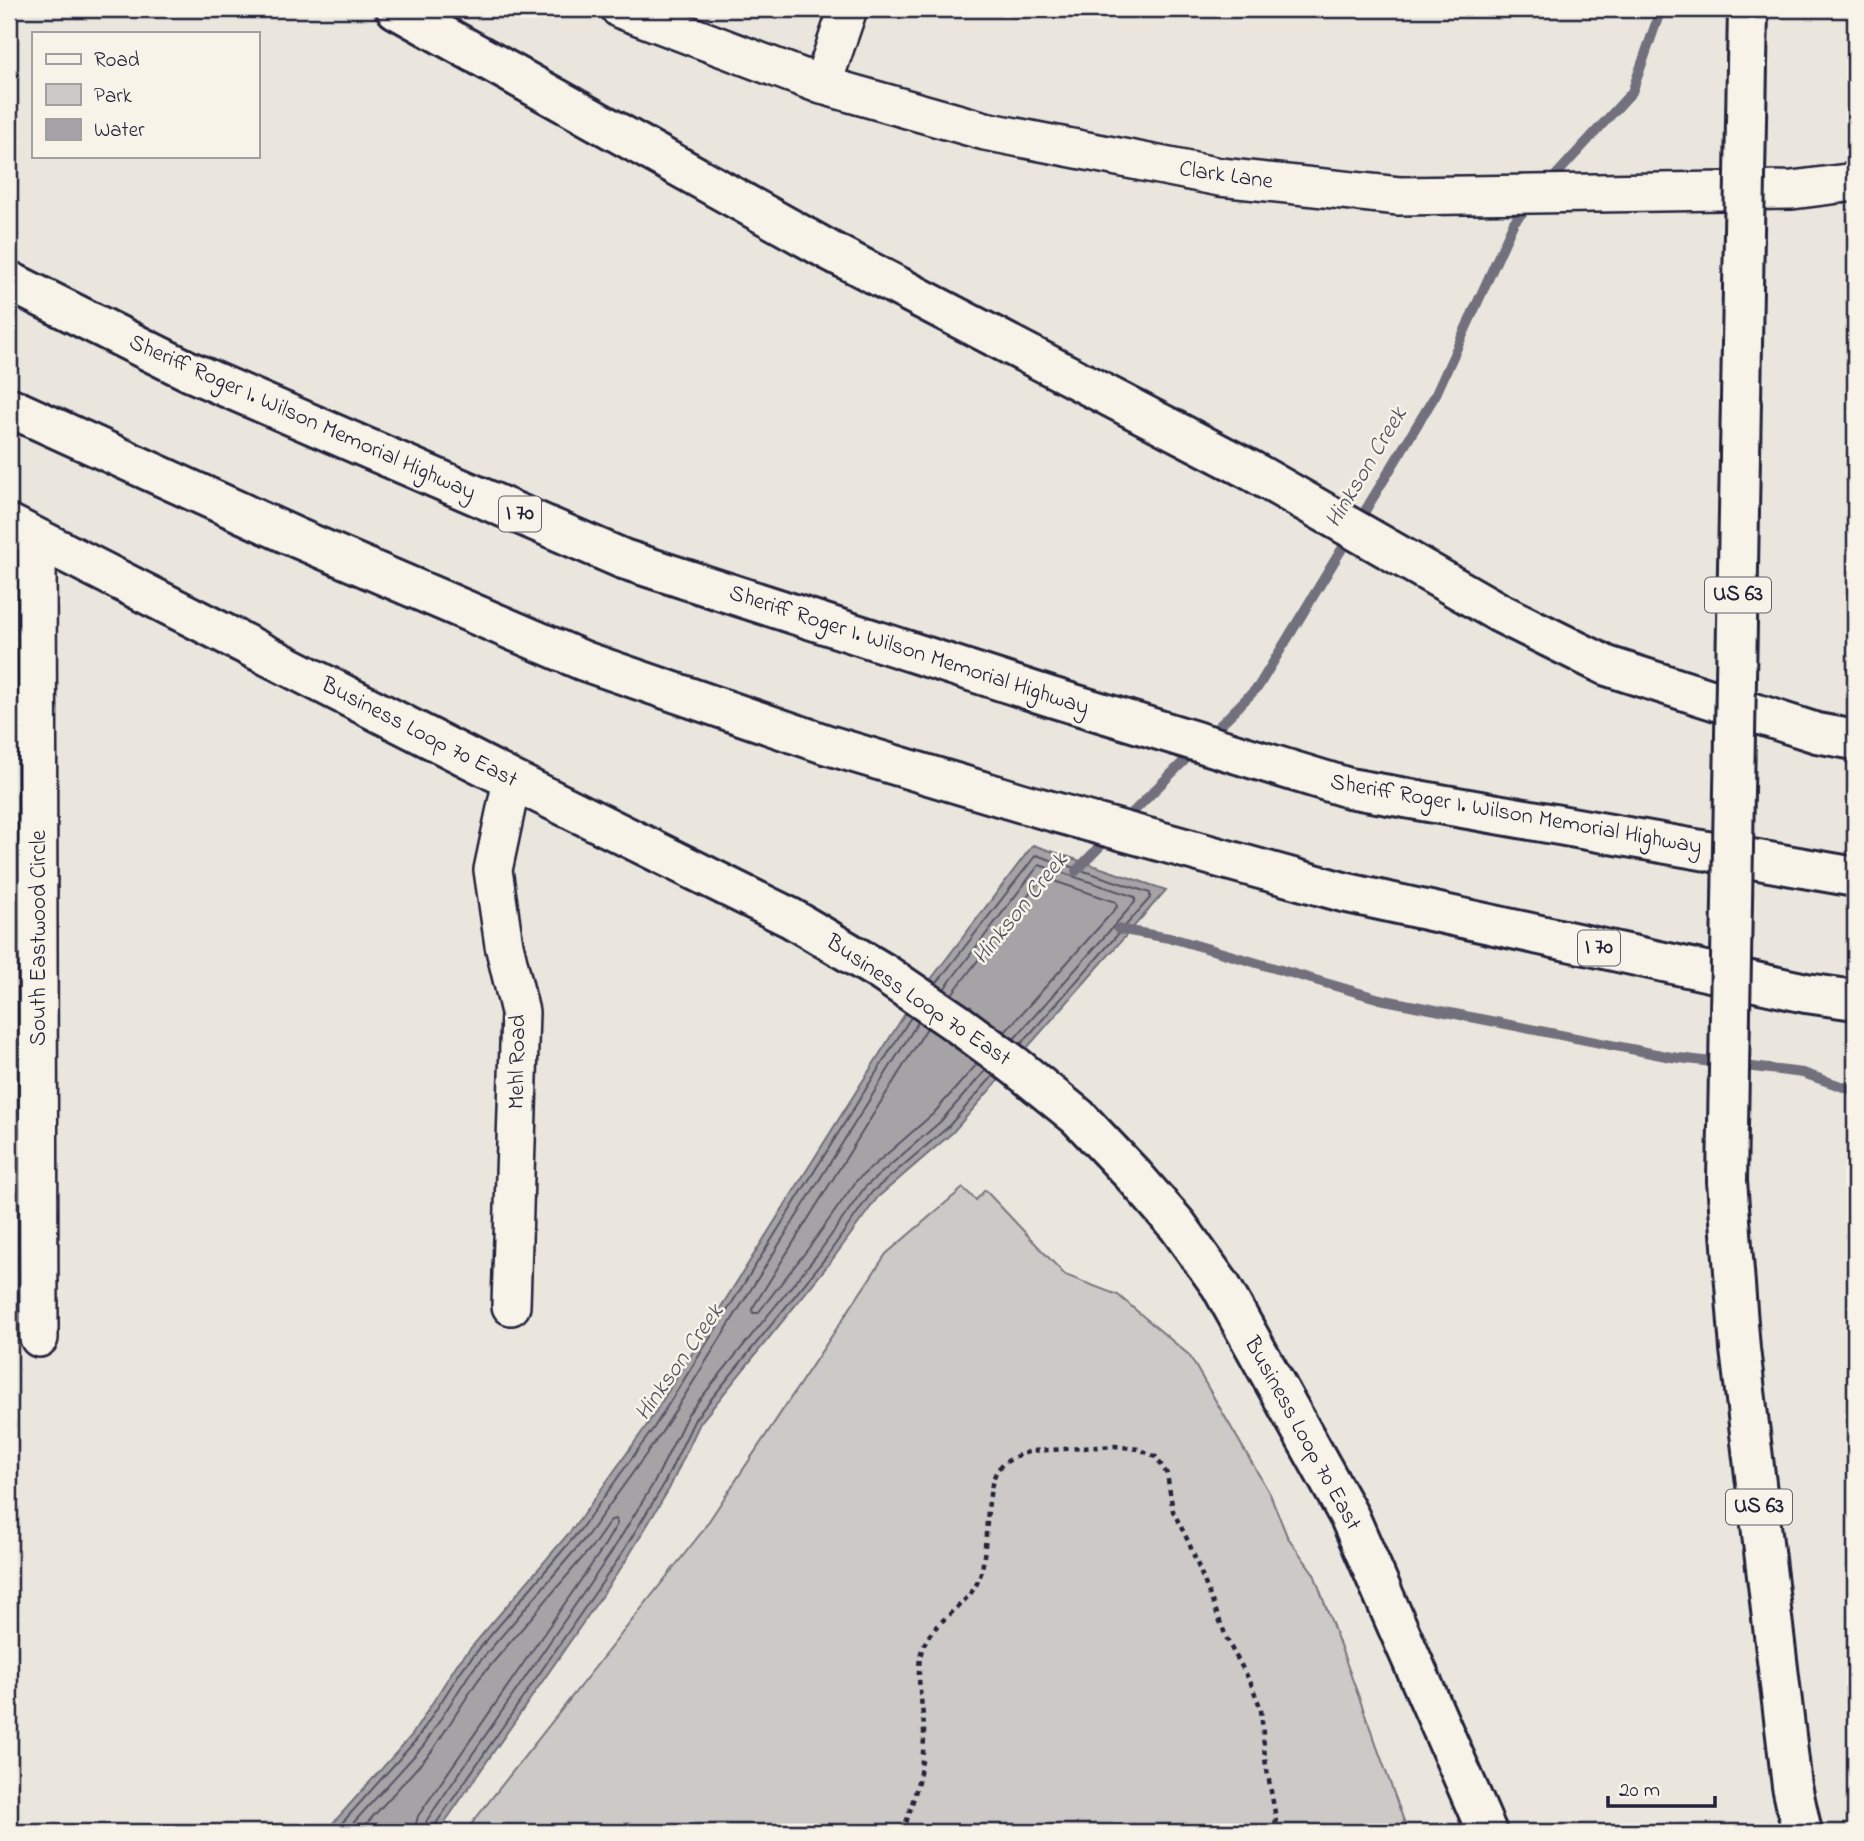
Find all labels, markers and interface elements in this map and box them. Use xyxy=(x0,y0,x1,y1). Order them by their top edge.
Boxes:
legend xyxy=(32,32,259,158)
text: Road xyxy=(94,46,140,76)
text: Park xyxy=(94,82,133,112)
text: Water xyxy=(94,116,145,146)
street label: Clark Lane xyxy=(1177,153,1276,199)
street label: Sheriff Roger I. Wilson Memorial Highway xyxy=(122,326,481,512)
water label: Hinkson Creek xyxy=(1317,400,1418,535)
road number: I 70 xyxy=(499,496,541,532)
street label: Sheriff Roger I. Wilson Memorial Highway xyxy=(724,577,1093,727)
road number: US 63 xyxy=(1705,578,1771,612)
street label: Business Loop 70 East xyxy=(314,669,523,797)
street label: Sheriff Roger I. Wilson Memorial Highway xyxy=(1327,766,1704,866)
street label: South Eastwood Circle xyxy=(23,829,56,1046)
water label: Hinkson Creek xyxy=(965,844,1078,973)
street label: Business Loop 70 East xyxy=(818,926,1017,1075)
road number: I 70 xyxy=(1578,930,1620,965)
street label: Mehl Road xyxy=(501,1014,535,1110)
water label: Hinkson Creek xyxy=(627,1296,734,1429)
street label: Business Loop 70 East xyxy=(1235,1330,1369,1537)
road number: US 63 xyxy=(1726,1490,1792,1524)
scale bar xyxy=(1608,1764,1715,1808)
text: 20 m xyxy=(1619,1776,1660,1806)

